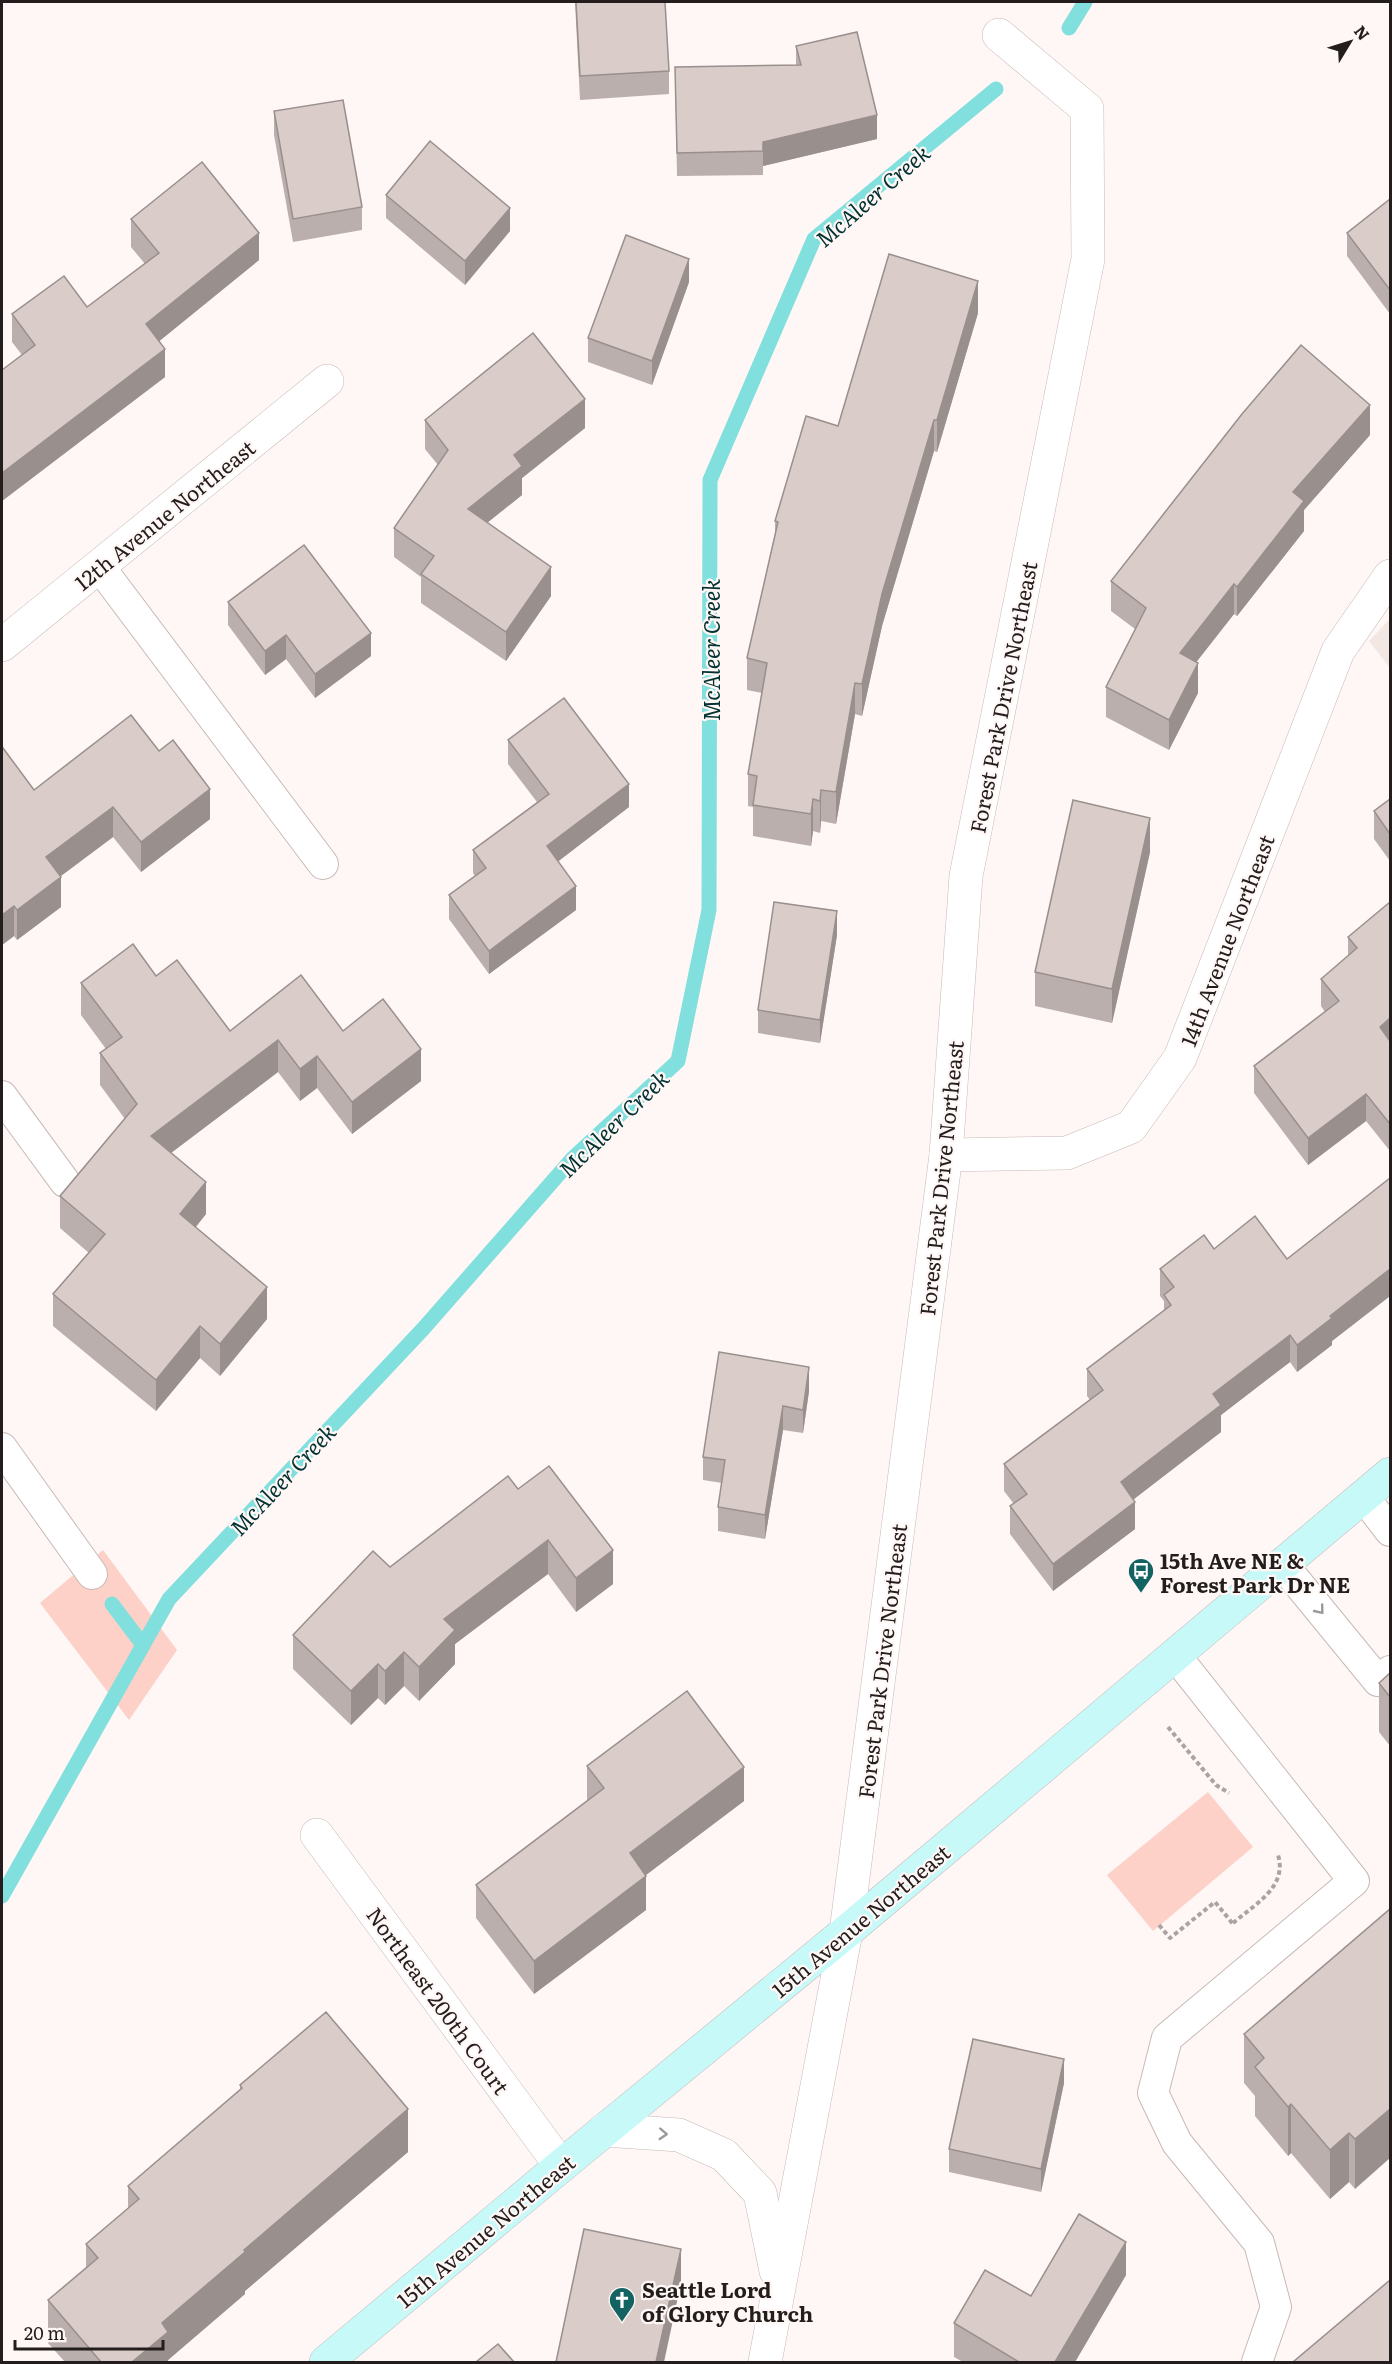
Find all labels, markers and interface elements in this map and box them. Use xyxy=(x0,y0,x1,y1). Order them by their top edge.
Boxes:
north arrow xyxy=(1320,12,1380,72)
text: N xyxy=(1349,19,1376,45)
water label: McAleer Creek xyxy=(808,136,936,254)
street label: 12th Avenue Northeast xyxy=(67,431,261,597)
street label: Forest Park Drive Northeast xyxy=(960,558,1044,836)
water label: McAleer Creek xyxy=(694,579,727,721)
street label: 14th Avenue Northeast xyxy=(1171,829,1281,1050)
street label: Forest Park Drive Northeast xyxy=(910,1038,970,1317)
water label: McAleer Creek xyxy=(550,1062,676,1184)
water label: McAleer Creek xyxy=(221,1416,343,1542)
street label: Forest Park Drive Northeast xyxy=(849,1521,913,1800)
place label: 15th Ave NE & Forest Park Dr NE xyxy=(1160,1544,1350,1599)
bus stop icon: 15th Ave NE & Forest Park Dr NE xyxy=(1126,1556,1156,1594)
one-way arrow xyxy=(1313,1603,1324,1614)
street label: 15th Avenue Northeast xyxy=(764,1836,956,2004)
street label: Northeast 200th Court xyxy=(360,1900,518,2100)
one-way arrow xyxy=(658,2127,667,2140)
street label: 15th Avenue Northeast xyxy=(389,2146,581,2314)
place label: Seattle Lord of Glory Church xyxy=(642,2273,813,2328)
church icon: Seattle Lord of Glory Church xyxy=(607,2285,637,2323)
scale bar xyxy=(15,2313,164,2351)
text: 20 m xyxy=(24,2319,65,2346)

